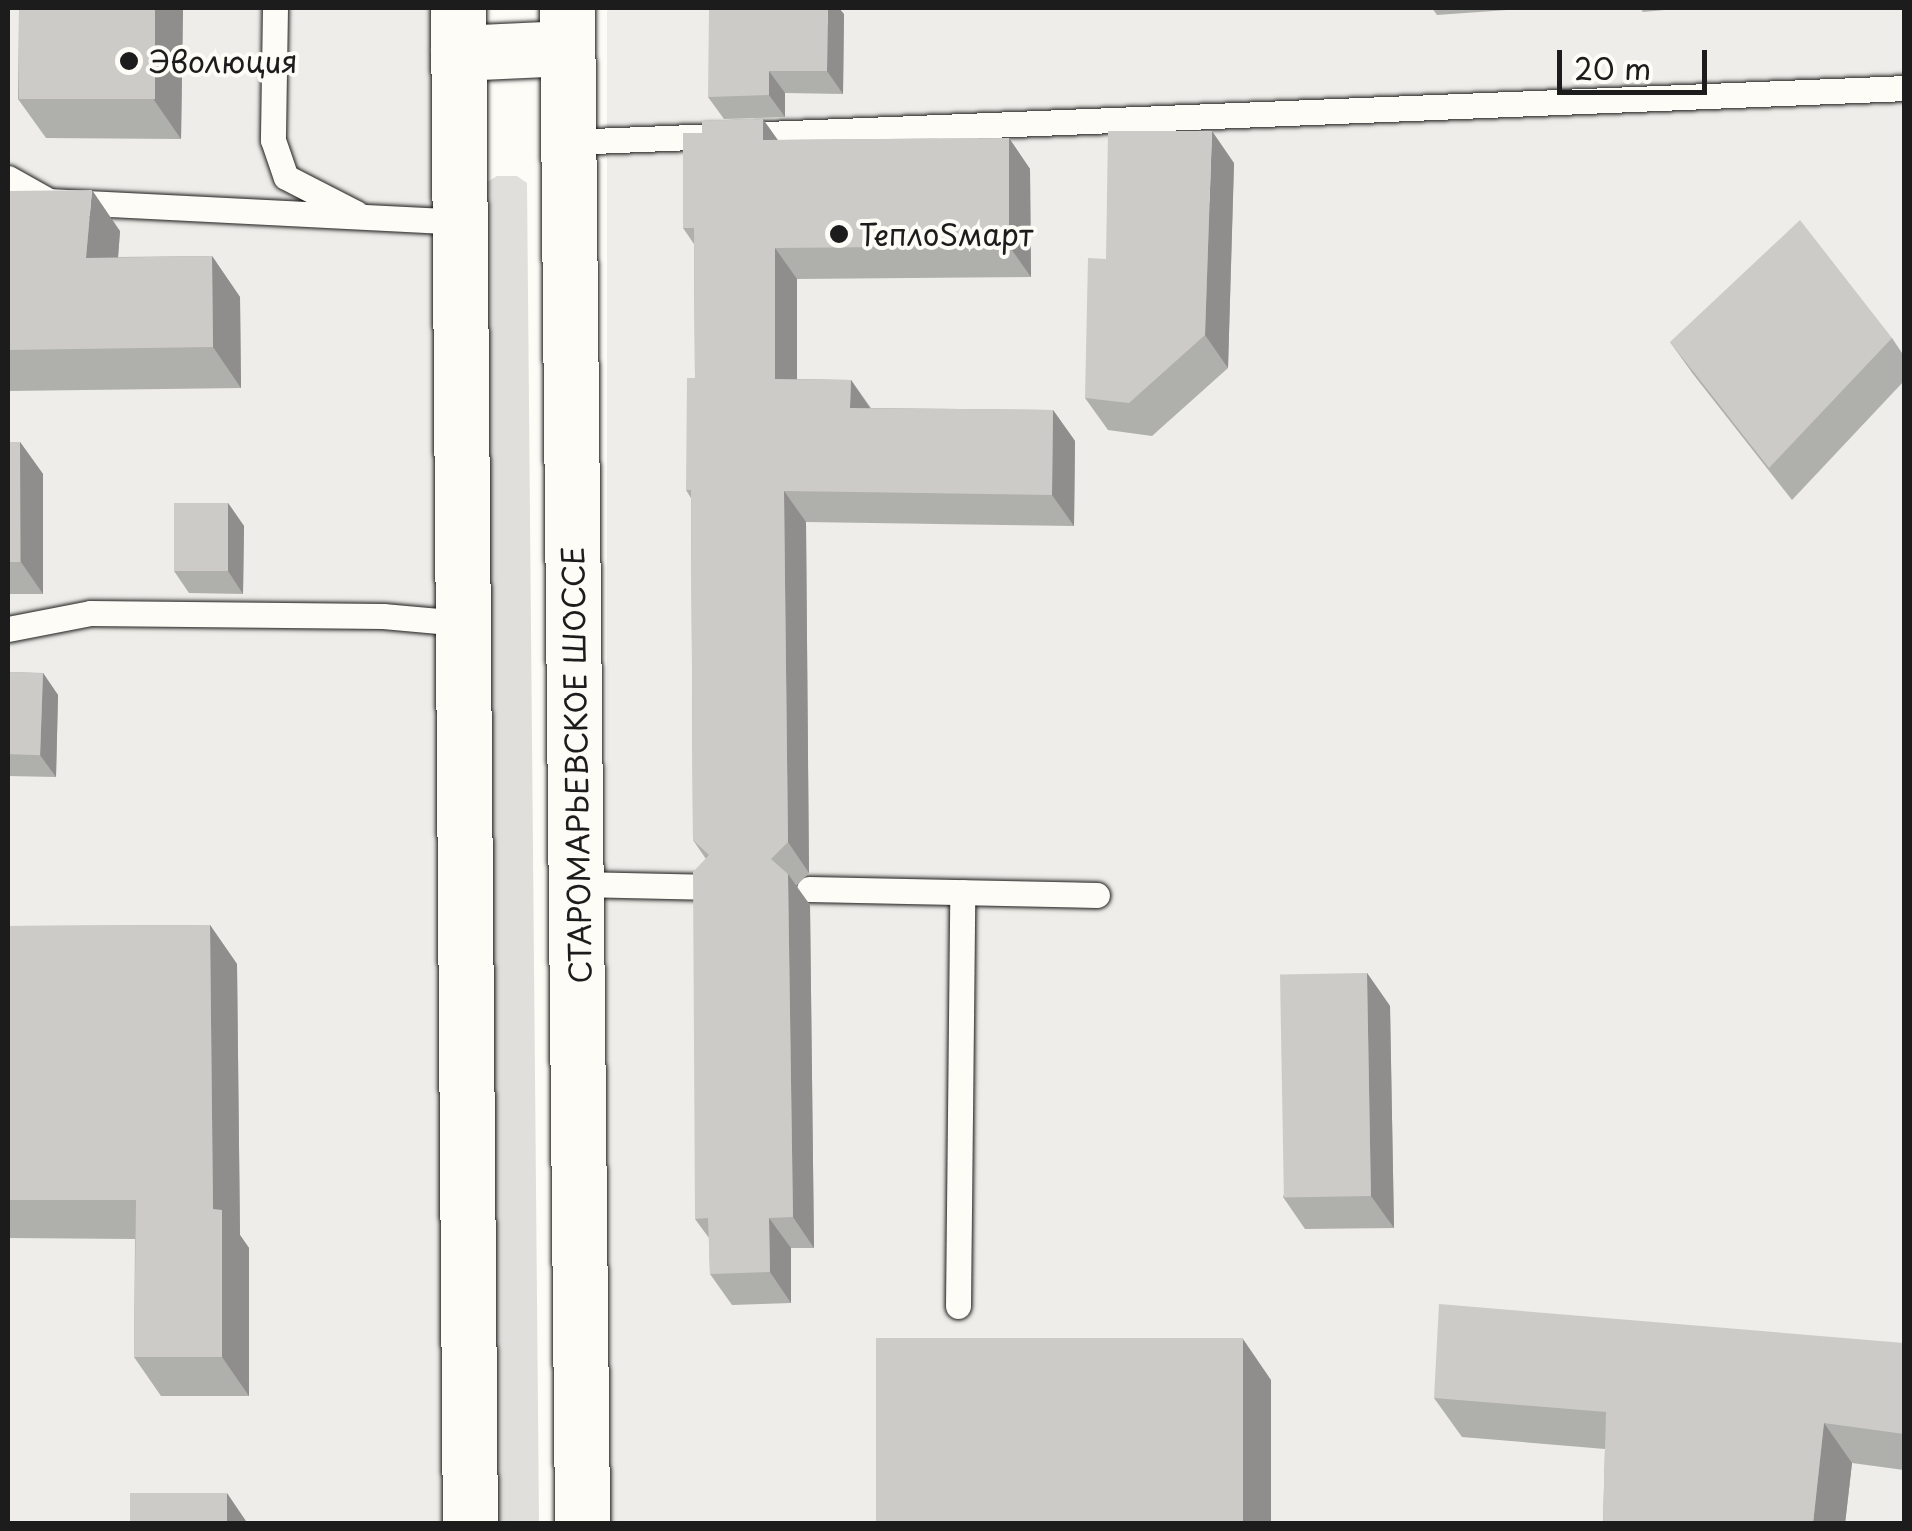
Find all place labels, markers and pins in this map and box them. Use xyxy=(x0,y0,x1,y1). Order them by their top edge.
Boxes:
place label: Эволюция xyxy=(149,43,298,79)
marker: Эволюция xyxy=(118,50,140,72)
place label: ТеплоSмарт xyxy=(859,216,1033,252)
marker: ТеплоSмарт xyxy=(828,223,850,245)

